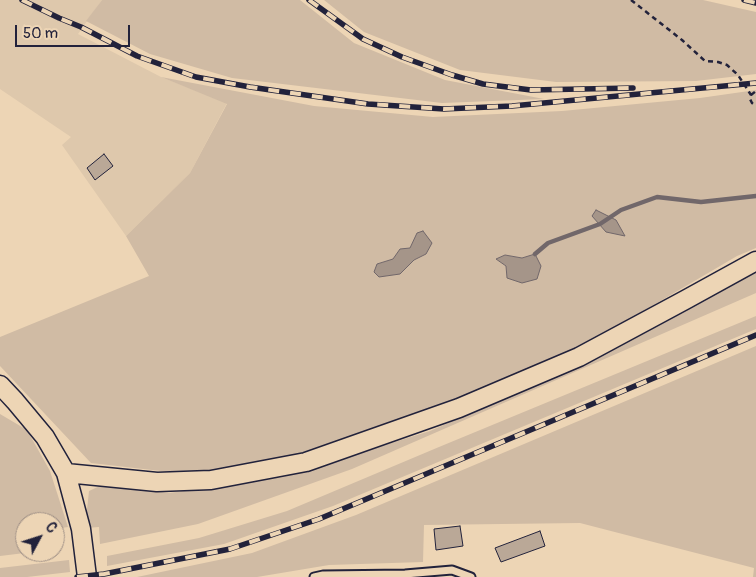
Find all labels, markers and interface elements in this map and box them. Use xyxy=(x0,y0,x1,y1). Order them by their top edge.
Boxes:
scale bar xyxy=(18,15,132,47)
text: 50 m xyxy=(23,24,58,43)
north arrow xyxy=(15,512,65,562)
text: С xyxy=(42,519,60,536)

